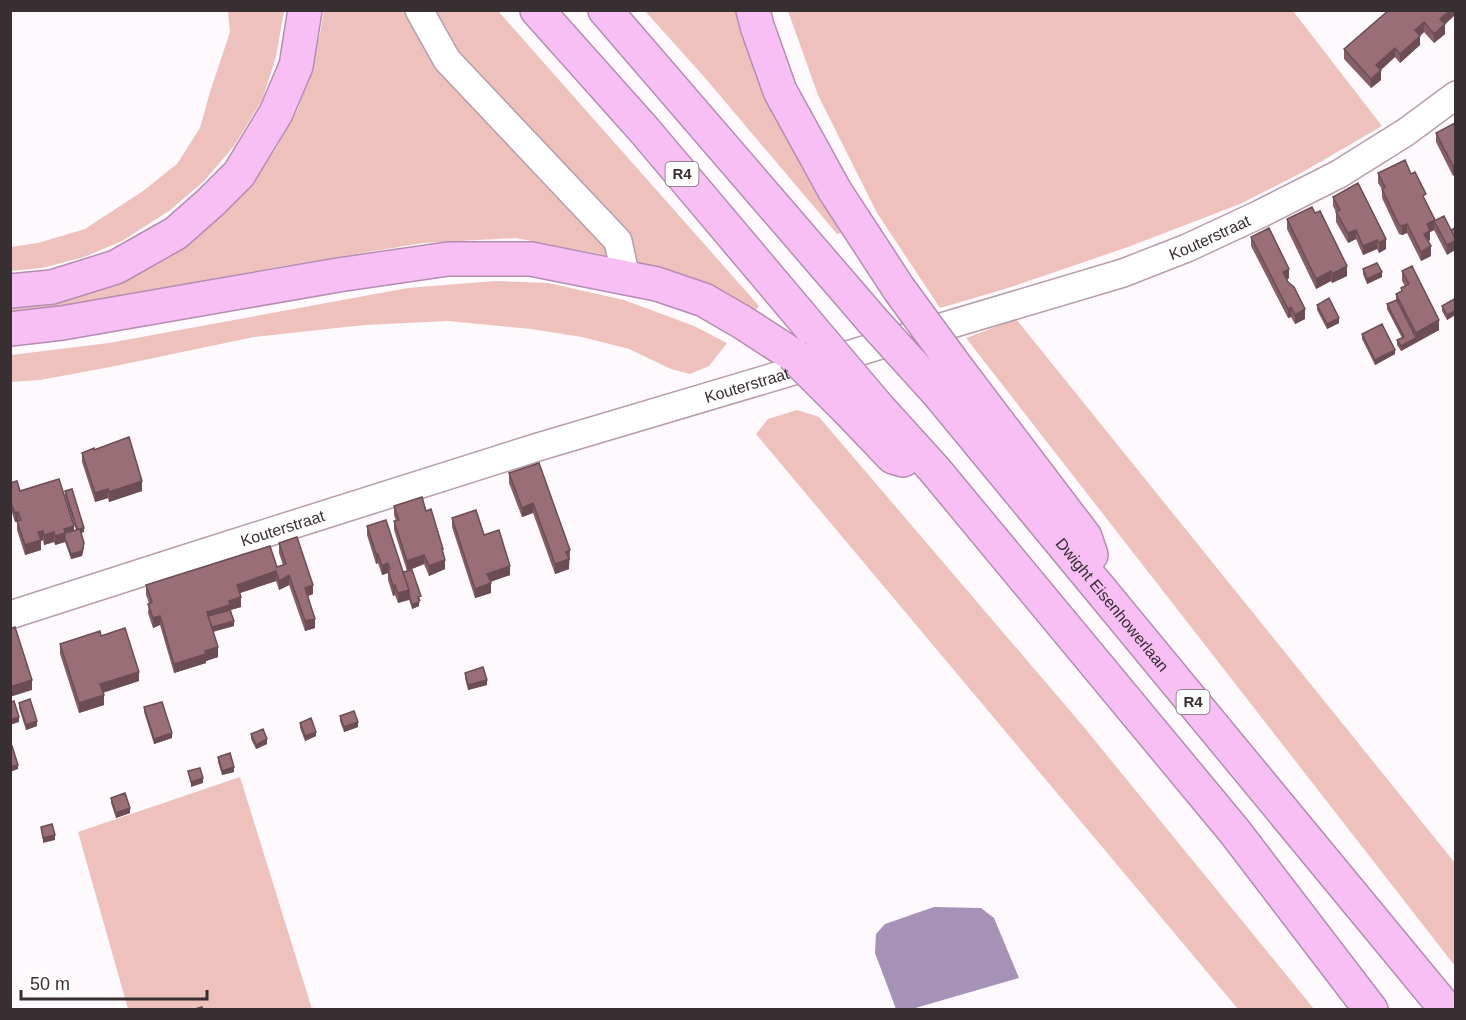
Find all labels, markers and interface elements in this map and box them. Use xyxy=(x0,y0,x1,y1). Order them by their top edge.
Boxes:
road number: R4 xyxy=(666,162,698,186)
street label: Kouterstraat xyxy=(1167,212,1253,263)
street label: Kouterstraat xyxy=(703,365,792,406)
street label: Kouterstraat xyxy=(238,507,327,550)
street label: Dwight Eisenhowerlaan xyxy=(1053,535,1172,675)
road number: R4 xyxy=(1176,690,1210,714)
scale bar xyxy=(21,963,207,1001)
text: 50 m xyxy=(30,974,70,994)

